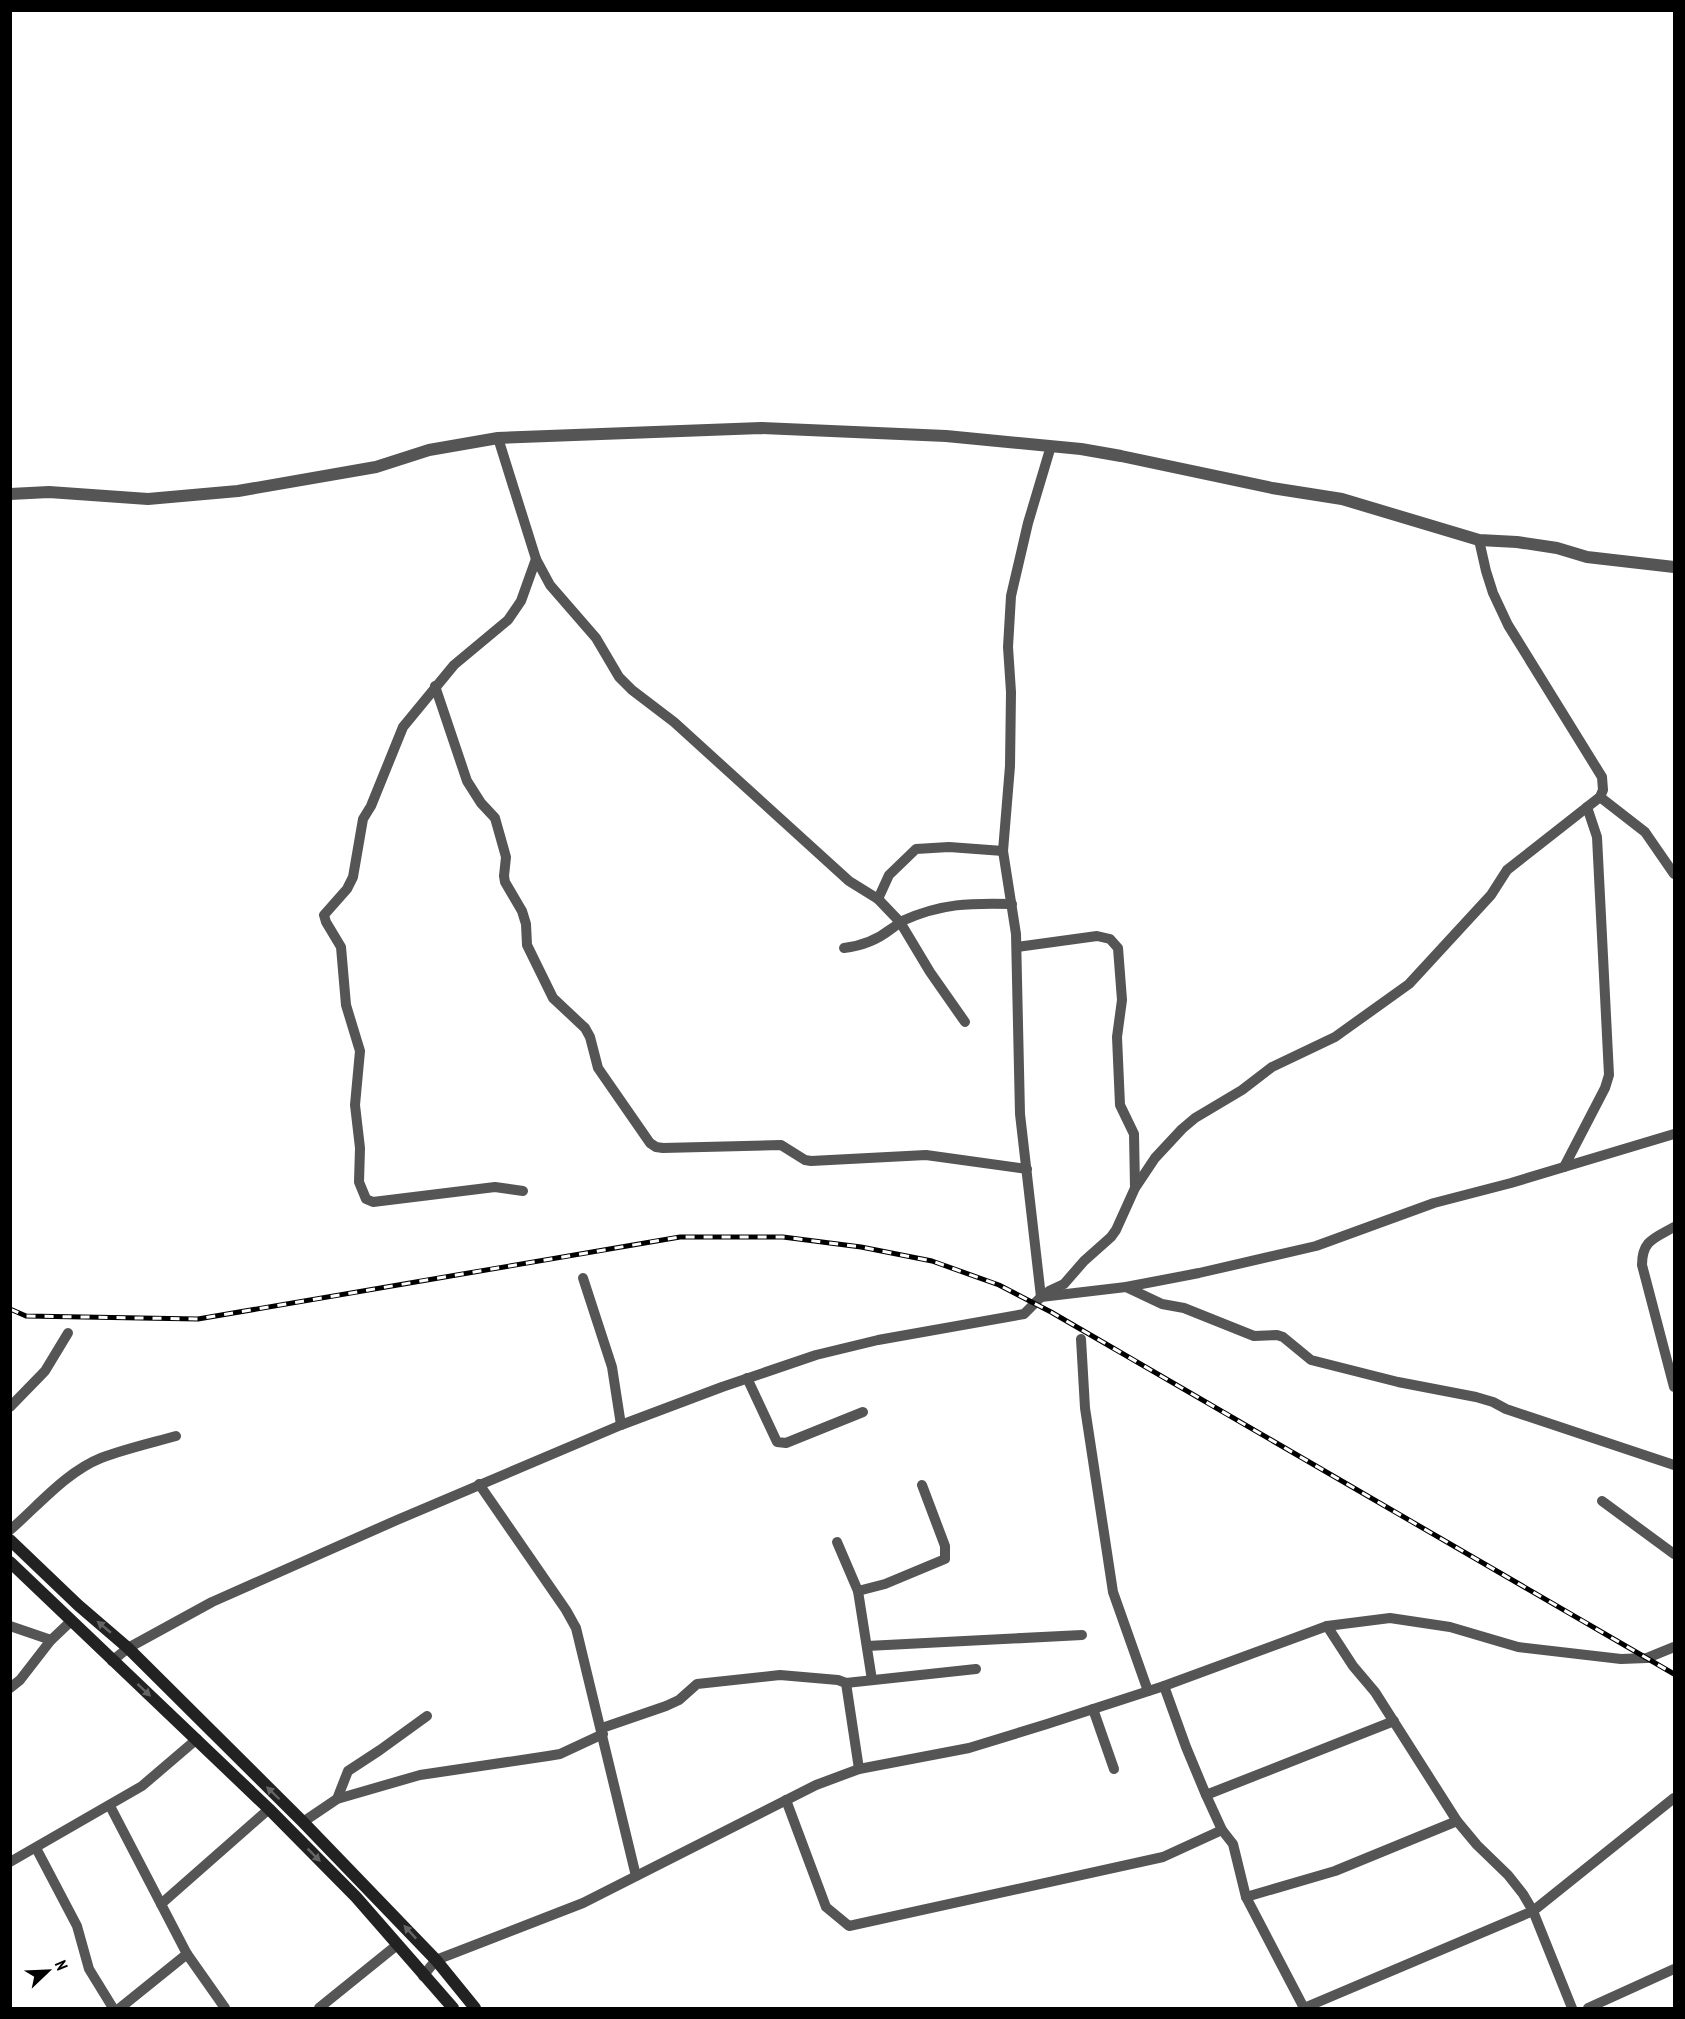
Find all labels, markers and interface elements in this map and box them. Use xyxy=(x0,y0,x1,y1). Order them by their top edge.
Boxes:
one-way arrow xyxy=(96,1621,112,1634)
one-way arrow xyxy=(136,1683,151,1697)
one-way arrow xyxy=(266,1786,281,1800)
one-way arrow xyxy=(306,1847,320,1861)
one-way arrow xyxy=(404,1925,418,1939)
north arrow xyxy=(18,1941,78,2001)
text: N xyxy=(51,1957,73,1973)

